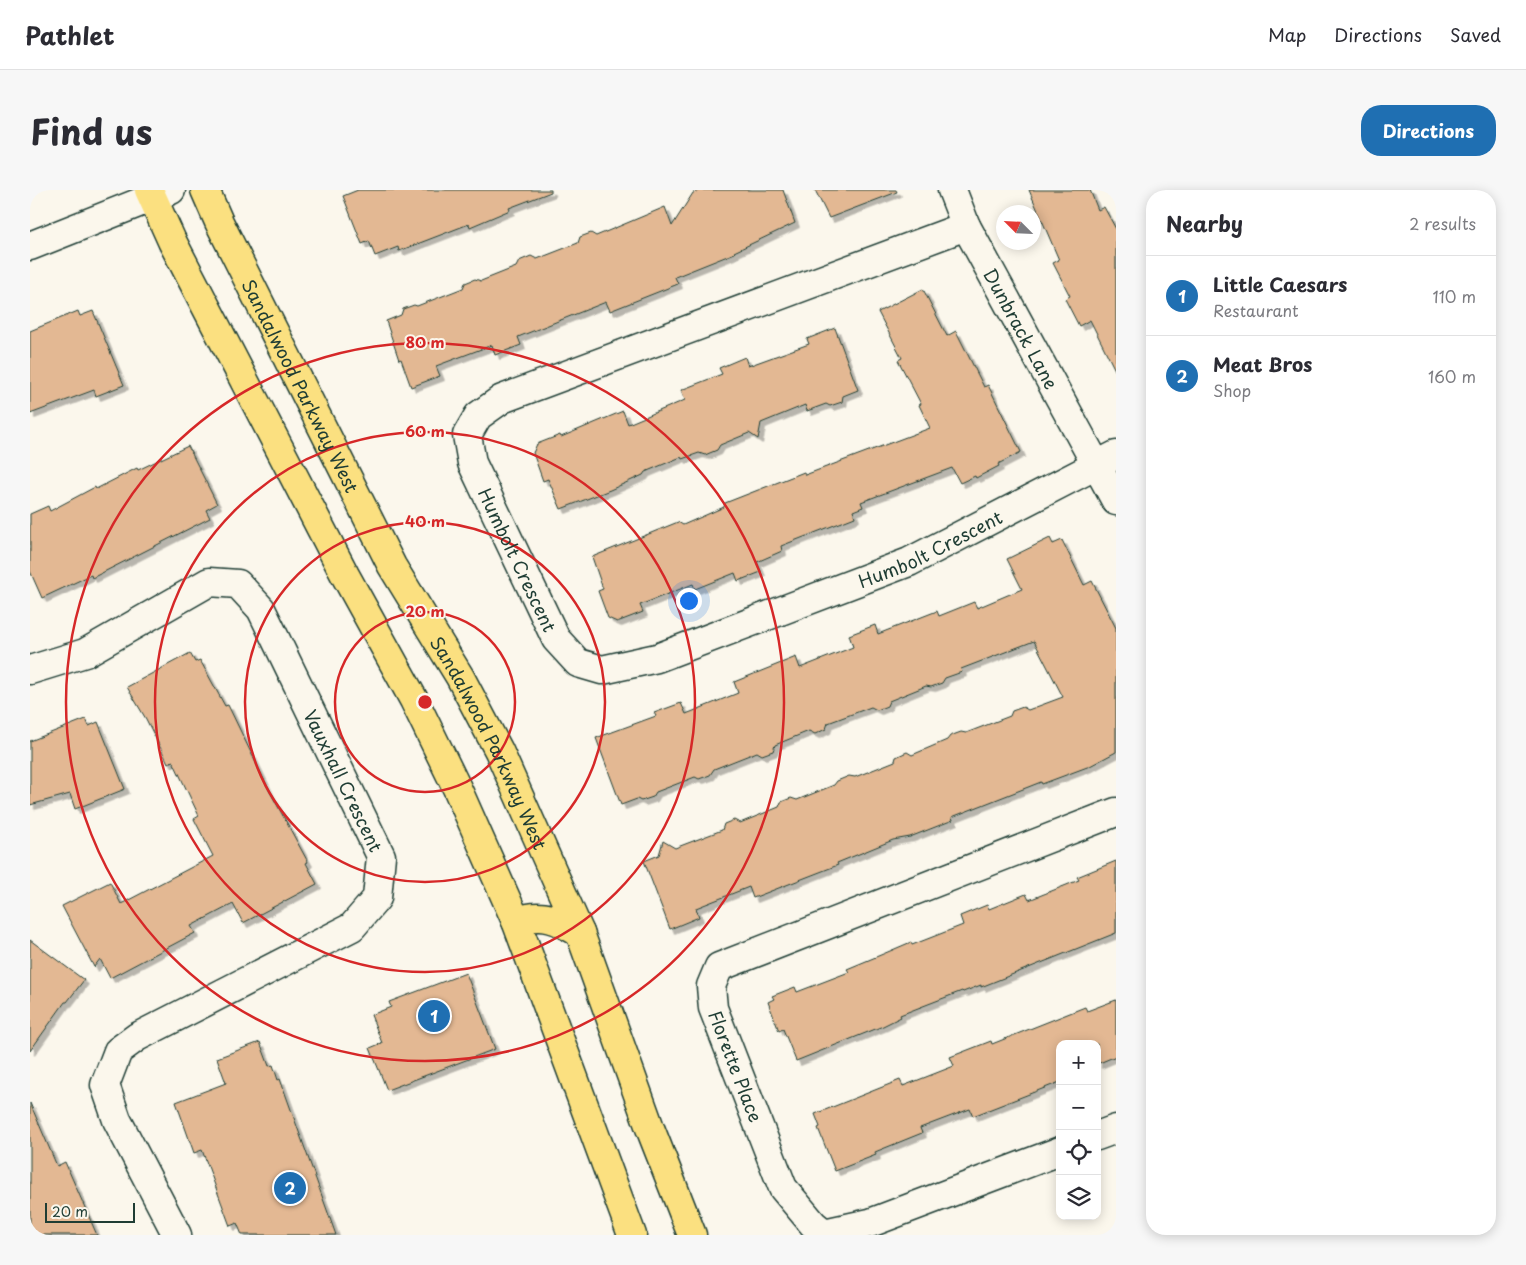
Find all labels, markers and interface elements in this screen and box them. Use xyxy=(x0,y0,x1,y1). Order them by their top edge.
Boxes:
text: Pathlet xyxy=(25,17,115,53)
text: Map xyxy=(1268,21,1306,48)
text: Directions xyxy=(1334,21,1422,48)
text: Saved xyxy=(1450,21,1501,48)
text: Find us xyxy=(30,104,152,157)
button: Directions xyxy=(1361,105,1496,156)
north arrow xyxy=(996,205,1041,250)
text: Nearby xyxy=(1166,207,1243,239)
text: 2 results xyxy=(1409,211,1476,235)
street label: Dunbrack Lane xyxy=(978,263,1066,393)
text: Little Caesars xyxy=(1213,270,1347,298)
street label: Sandalwood Parkway West xyxy=(236,274,366,497)
text: 1 xyxy=(1178,284,1186,308)
text: 110 m xyxy=(1433,284,1476,308)
text: Restaurant xyxy=(1213,298,1299,322)
text: 80 m xyxy=(405,330,445,353)
text: Meat Bros xyxy=(1213,350,1312,378)
text: 2 xyxy=(1176,364,1188,388)
text: 160 m xyxy=(1428,364,1476,388)
text: Shop xyxy=(1213,378,1251,402)
text: 60 m xyxy=(405,419,445,442)
street label: Humbolt Crescent xyxy=(472,483,564,636)
street label: Humbolt Crescent xyxy=(854,503,1007,594)
text: 40 m xyxy=(405,509,445,532)
your location xyxy=(676,588,702,614)
text: 20 m xyxy=(406,599,444,622)
street label: Sandalwood Parkway West xyxy=(424,631,554,853)
centre of rings xyxy=(416,693,434,711)
street label: Vauxhall Crescent xyxy=(298,705,390,856)
pin: 1 xyxy=(418,997,450,1035)
street label: Florette Place xyxy=(702,1006,770,1126)
map controls xyxy=(1056,1040,1101,1220)
button: + xyxy=(1056,1040,1101,1085)
button: − xyxy=(1056,1085,1101,1130)
button: locate xyxy=(1056,1130,1101,1175)
pin: 2 xyxy=(274,1169,306,1207)
button: layers xyxy=(1056,1175,1101,1220)
scale bar xyxy=(45,1200,135,1223)
text: 20 m xyxy=(52,1201,88,1222)

